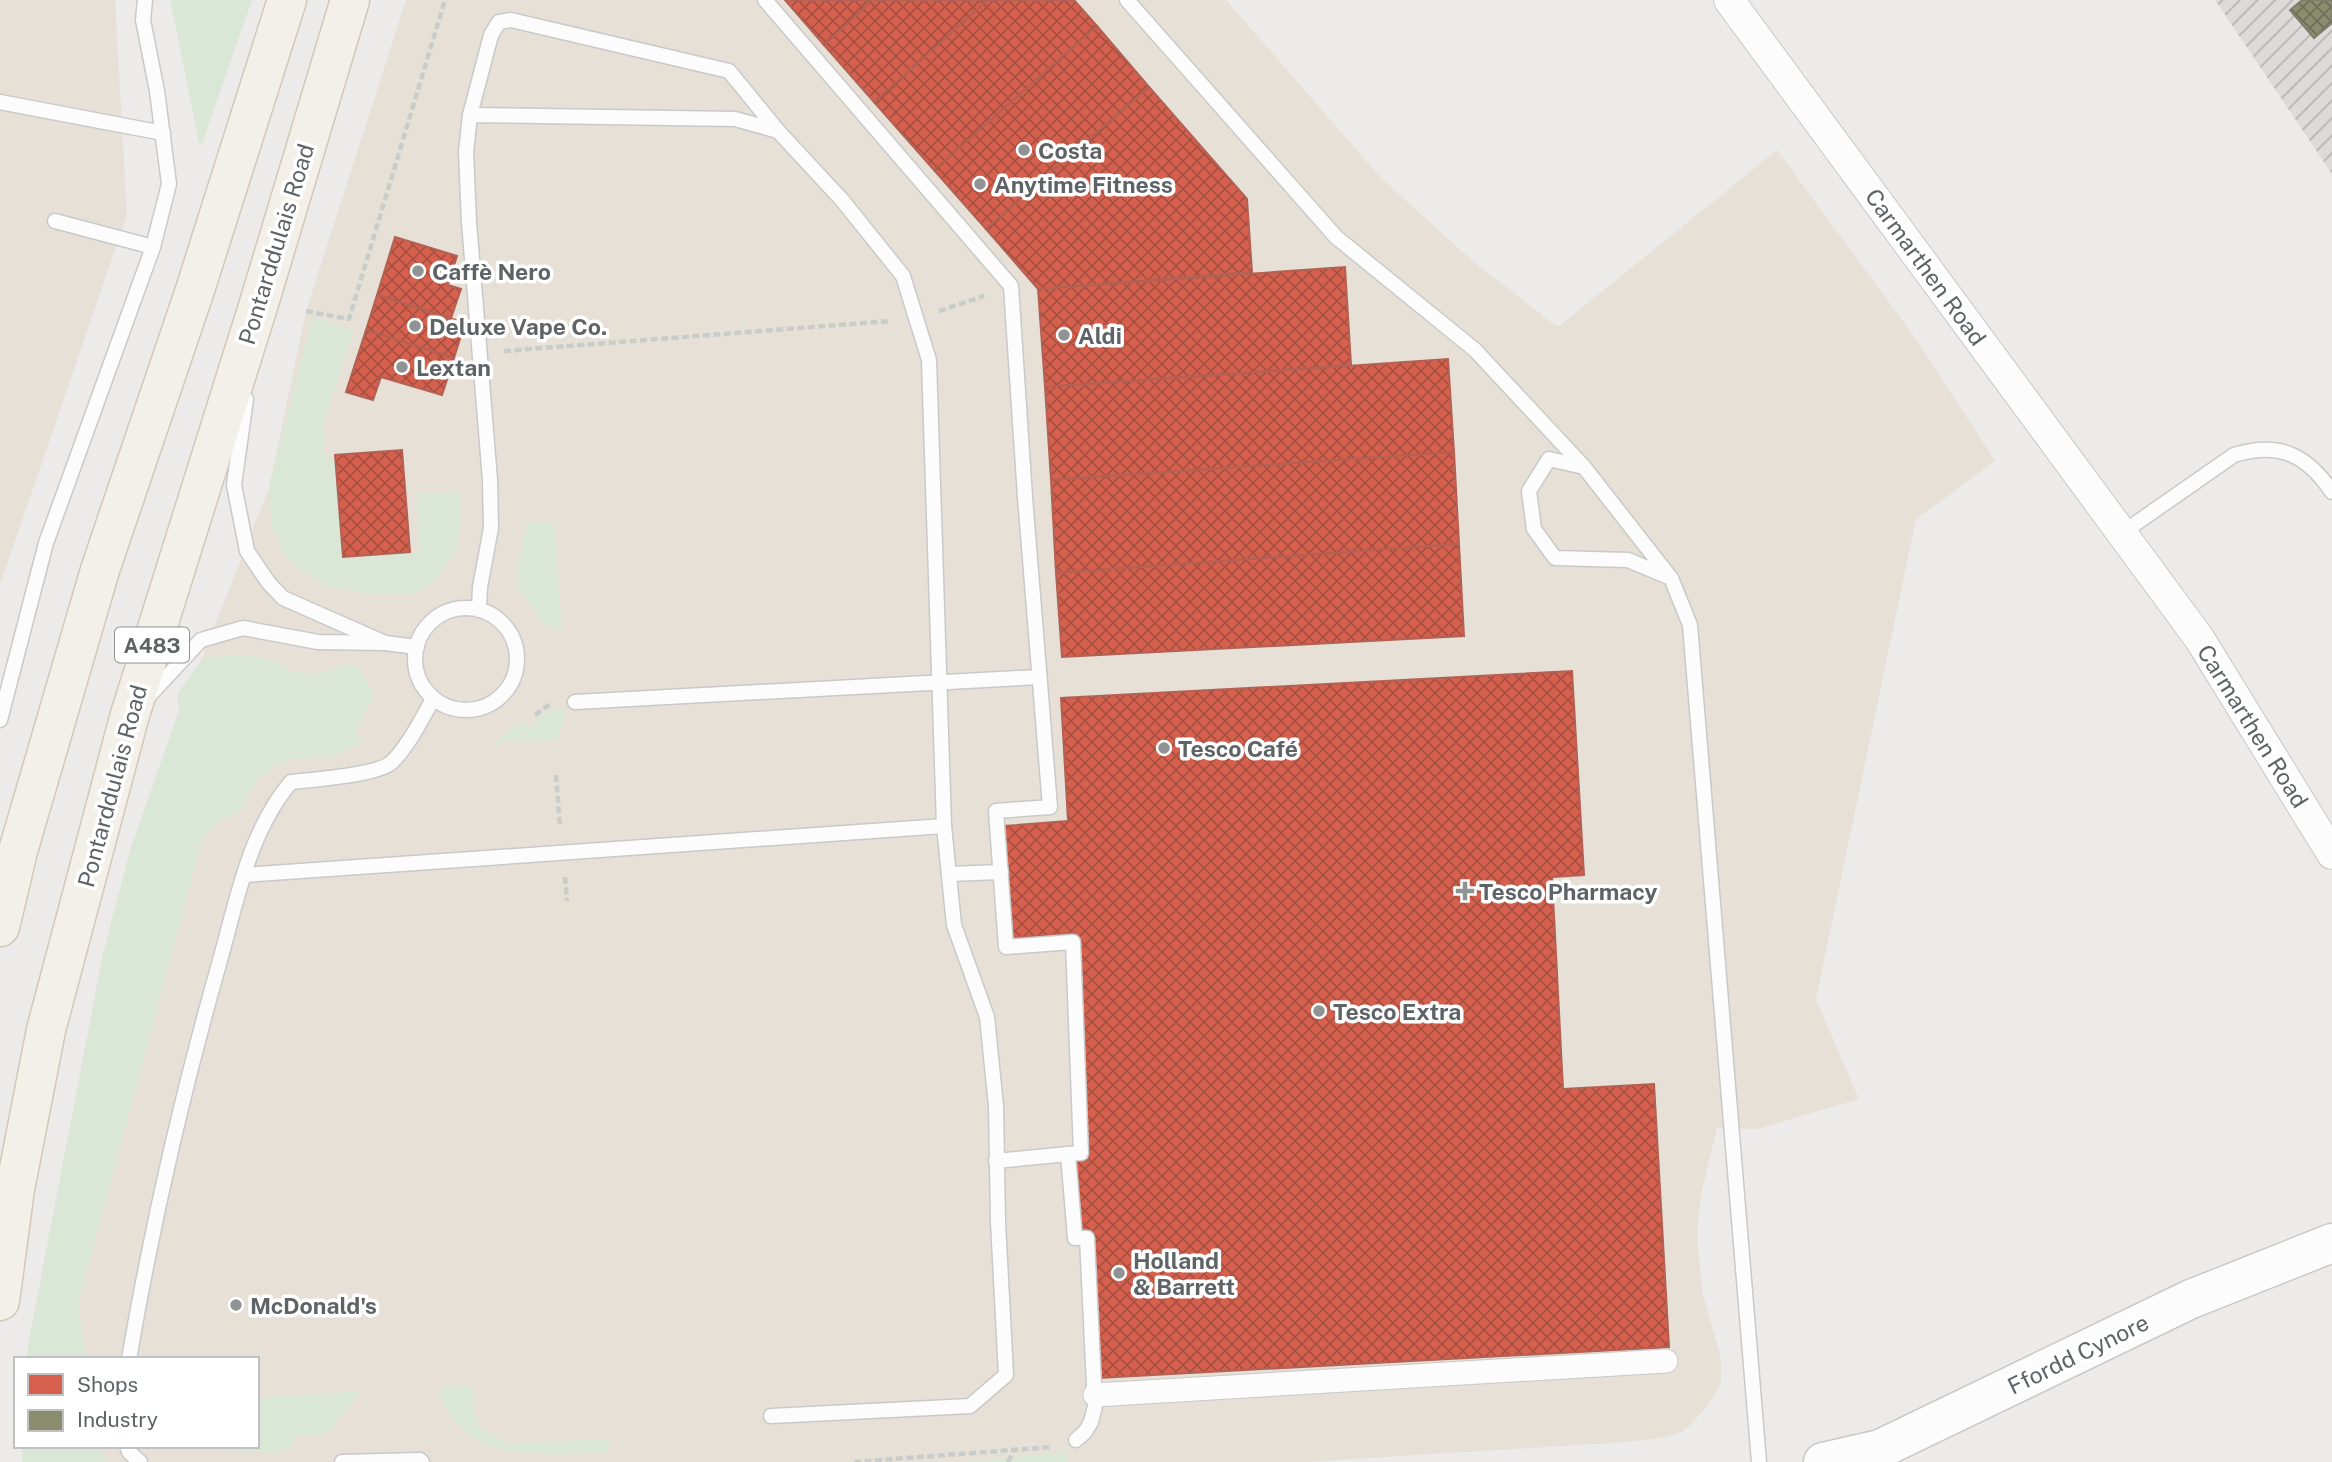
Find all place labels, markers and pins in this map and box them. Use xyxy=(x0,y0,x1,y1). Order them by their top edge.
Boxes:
place label: Costa xyxy=(1038,137,1102,164)
marker: Costa xyxy=(1016,142,1032,158)
place label: Anytime Fitness xyxy=(994,171,1173,198)
marker: Anytime Fitness xyxy=(972,176,988,192)
place label: Caffè Nero xyxy=(432,258,551,285)
marker: Caffè Nero xyxy=(410,263,426,279)
place label: Deluxe Vape Co. xyxy=(429,313,607,340)
marker: Deluxe Vape Co. xyxy=(407,318,423,334)
place label: Aldi xyxy=(1078,322,1122,349)
marker: Aldi xyxy=(1056,327,1072,343)
place label: Lextan xyxy=(416,354,491,381)
marker: Lextan xyxy=(394,359,410,375)
place label: Tesco Café xyxy=(1178,735,1298,762)
marker: Tesco Café xyxy=(1156,740,1172,756)
place label: Tesco Pharmacy xyxy=(1479,878,1658,905)
marker: Tesco Pharmacy xyxy=(1457,883,1473,899)
place label: Tesco Extra xyxy=(1333,998,1461,1025)
marker: Tesco Extra xyxy=(1311,1003,1327,1019)
place label: Holland & Barrett xyxy=(1133,1247,1235,1300)
marker: Holland & Barrett xyxy=(1111,1265,1127,1281)
place label: McDonald's xyxy=(250,1292,377,1319)
marker: McDonald's xyxy=(228,1297,244,1313)

